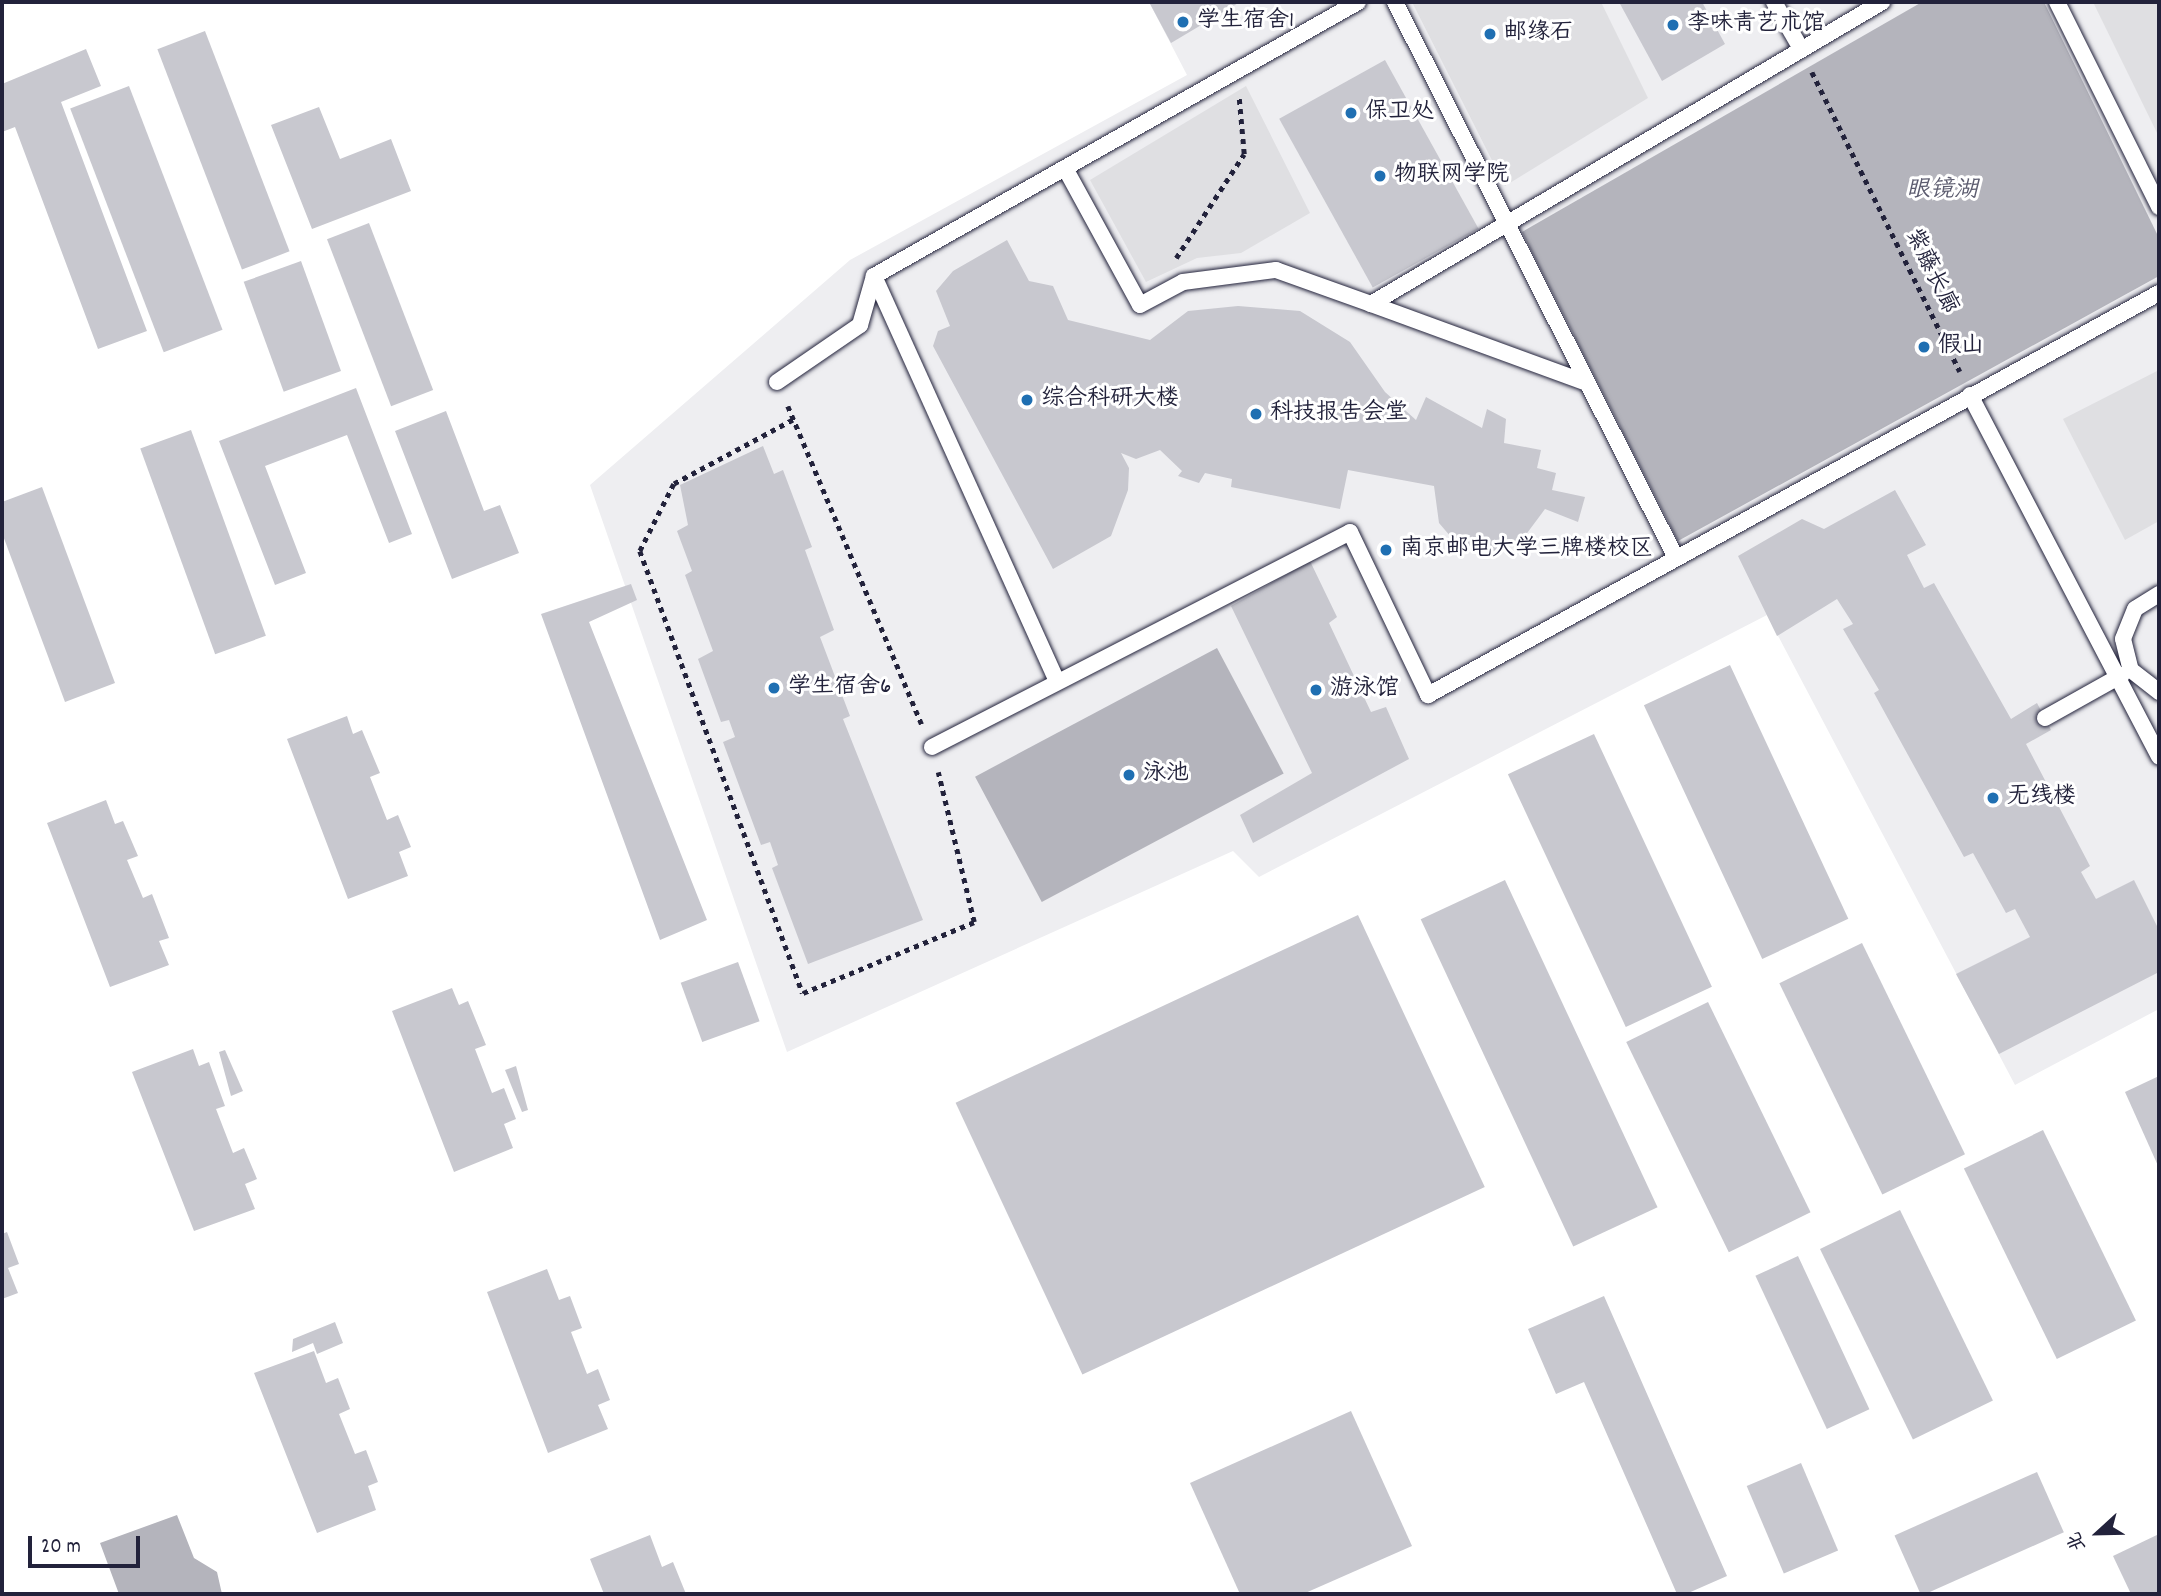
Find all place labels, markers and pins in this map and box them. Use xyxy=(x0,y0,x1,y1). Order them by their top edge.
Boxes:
place label: 学生宿舍1 xyxy=(1197,8,1294,36)
place label: 李味青艺术馆 xyxy=(1687,11,1825,39)
marker: 学生宿舍1 xyxy=(1175,14,1191,30)
marker: 李味青艺术馆 xyxy=(1665,17,1681,33)
place label: 邮缘石 xyxy=(1504,20,1573,48)
marker: 邮缘石 xyxy=(1482,26,1498,42)
place label: 保卫处 xyxy=(1365,99,1434,127)
marker: 保卫处 xyxy=(1343,105,1359,121)
place label: 物联网学院 xyxy=(1394,162,1509,190)
marker: 物联网学院 xyxy=(1372,168,1388,184)
place label: 假山 xyxy=(1938,333,1984,361)
marker: 假山 xyxy=(1916,339,1932,355)
place label: 综合科研大楼 xyxy=(1041,386,1179,414)
marker: 综合科研大楼 xyxy=(1019,392,1035,408)
place label: 科技报告会堂 xyxy=(1270,400,1408,428)
marker: 科技报告会堂 xyxy=(1248,406,1264,422)
place label: 南京邮电大学三牌楼校区 xyxy=(1400,536,1653,564)
marker: 南京邮电大学三牌楼校区 xyxy=(1378,542,1394,558)
place label: 学生宿舍6 xyxy=(788,674,891,702)
place label: 游泳馆 xyxy=(1330,676,1399,704)
marker: 学生宿舍6 xyxy=(766,680,782,696)
marker: 游泳馆 xyxy=(1308,682,1324,698)
place label: 泳池 xyxy=(1143,761,1189,789)
marker: 泳池 xyxy=(1121,767,1137,783)
place label: 无线楼 xyxy=(2007,784,2076,812)
marker: 无线楼 xyxy=(1985,790,2001,806)

